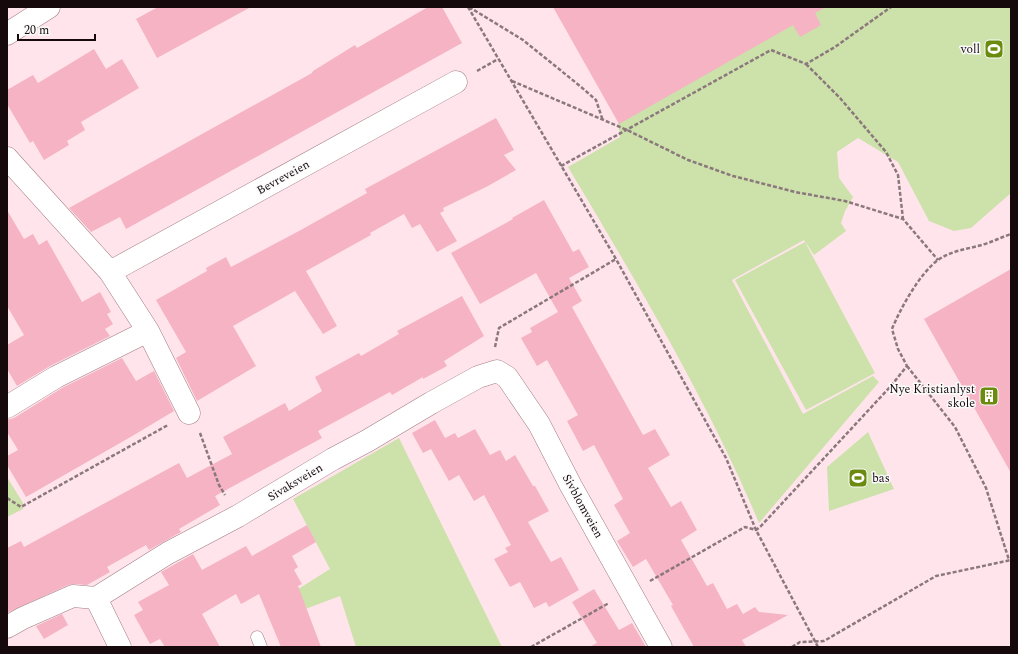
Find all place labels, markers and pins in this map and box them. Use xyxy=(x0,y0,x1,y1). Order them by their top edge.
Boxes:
sports icon: voll xyxy=(983,38,1005,60)
place label: voll xyxy=(960,40,980,59)
place label: Nye Kristianlyst skole xyxy=(889,380,975,413)
building icon: Nye Kristianlyst skole xyxy=(978,385,1000,407)
sports icon: bas xyxy=(847,467,869,489)
place label: bas xyxy=(872,469,890,488)

